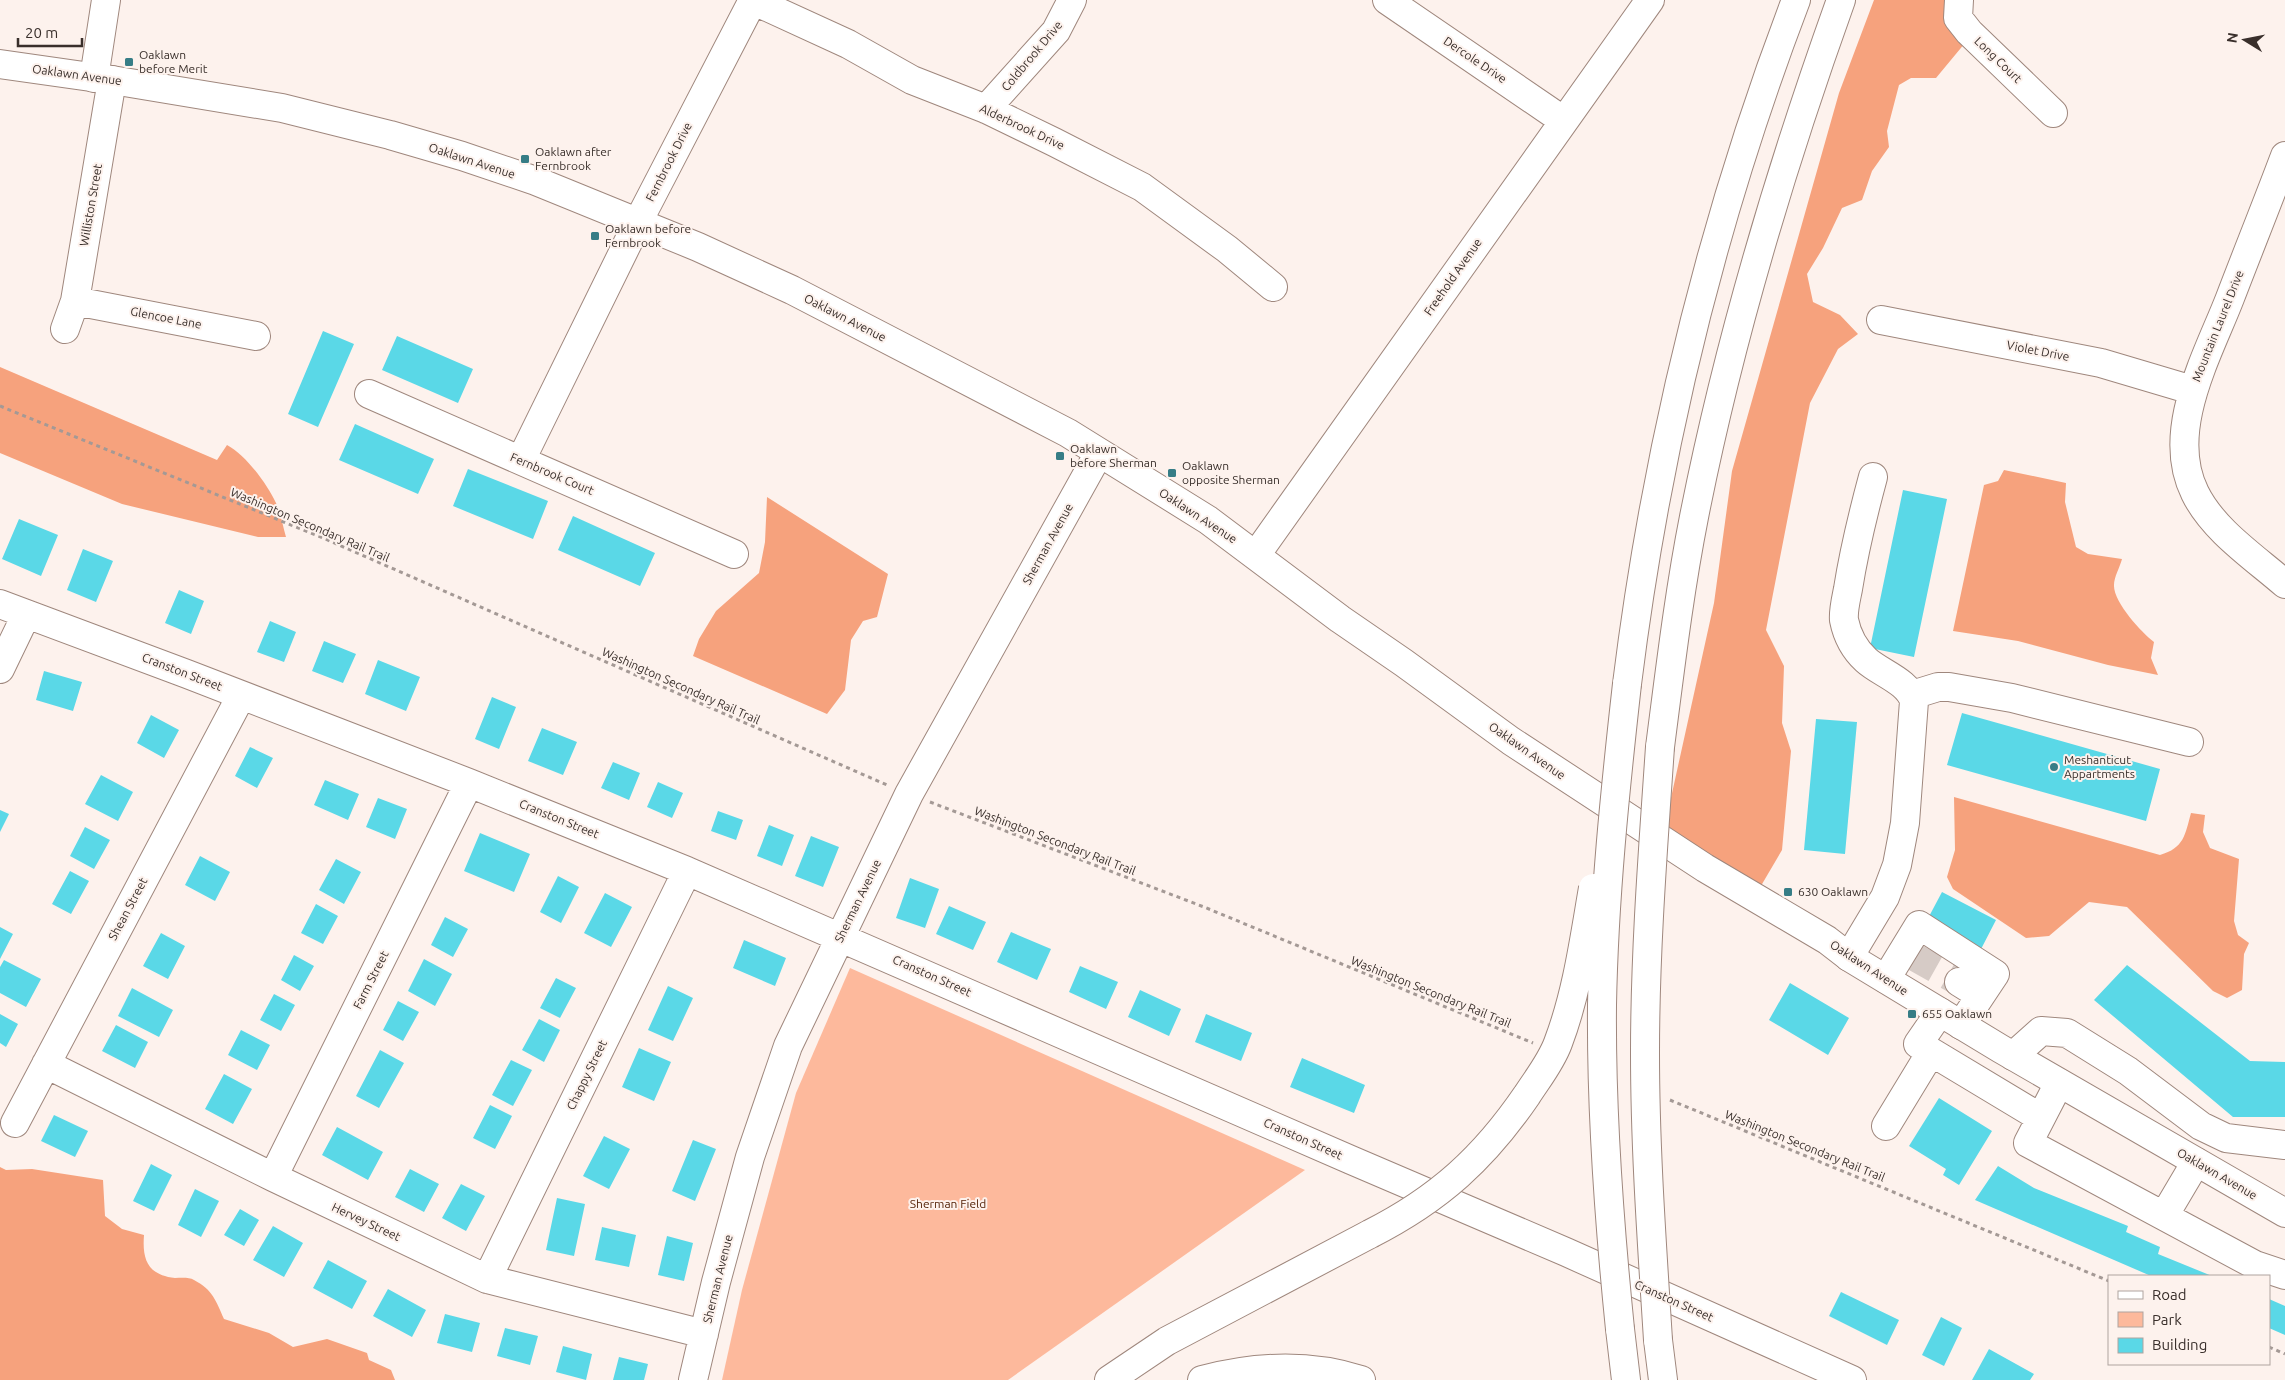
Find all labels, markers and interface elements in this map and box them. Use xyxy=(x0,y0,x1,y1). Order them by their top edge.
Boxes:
scale bar xyxy=(18,15,81,47)
north arrow xyxy=(2220,15,2270,65)
street label: Coldbrook Drive xyxy=(999,18,1065,93)
text: 20 m xyxy=(25,24,58,41)
text: N xyxy=(2223,31,2241,44)
street label: Dercole Drive xyxy=(1441,34,1509,85)
street label: Long Court xyxy=(1972,34,2025,85)
place label: Oaklawn before Merit xyxy=(139,48,208,75)
marker: Oaklawn before Merit xyxy=(123,56,135,68)
street label: Oaklawn Avenue xyxy=(31,62,123,87)
street label: Alderbrook Drive xyxy=(978,101,1067,152)
street label: Fernbrook Drive xyxy=(643,120,694,204)
street label: Oaklawn Avenue xyxy=(427,140,517,181)
place label: Oaklawn after Fernbrook xyxy=(535,145,612,172)
marker: Oaklawn after Fernbrook xyxy=(519,153,531,165)
street label: Williston Street xyxy=(77,162,104,247)
place label: Oaklawn before Fernbrook xyxy=(605,222,691,249)
marker: Oaklawn before Fernbrook xyxy=(589,230,601,242)
street label: Freehold Avenue xyxy=(1421,236,1484,318)
street label: Mountain Laurel Drive xyxy=(2189,268,2246,383)
street label: Oaklawn Avenue xyxy=(802,291,888,344)
street label: Glencoe Lane xyxy=(129,304,203,331)
street label: Violet Drive xyxy=(2006,338,2071,363)
place label: Oaklawn before Sherman xyxy=(1070,442,1157,469)
street label: Fernbrook Court xyxy=(509,450,596,497)
marker: Oaklawn before Sherman xyxy=(1054,450,1066,462)
place label: Oaklawn opposite Sherman xyxy=(1182,459,1280,486)
marker: Oaklawn opposite Sherman xyxy=(1166,467,1178,479)
street label: Washington Secondary Rail Trail xyxy=(229,485,392,564)
street label: Oaklawn Avenue xyxy=(1157,486,1240,546)
street label: Sherman Avenue xyxy=(1020,501,1075,587)
street label: Washington Secondary Rail Trail xyxy=(600,645,762,726)
street label: Cranston Street xyxy=(140,650,224,693)
street label: Oaklawn Avenue xyxy=(1487,719,1568,782)
place label: Meshanticut Appartments xyxy=(2064,753,2135,780)
marker: Meshanticut Appartments xyxy=(2048,761,2060,773)
street label: Cranston Street xyxy=(517,797,601,841)
street label: Washington Secondary Rail Trail xyxy=(973,804,1138,877)
street label: Sherman Avenue xyxy=(832,857,883,944)
street label: Shean Street xyxy=(106,875,150,942)
place label: 630 Oaklawn xyxy=(1798,885,1868,898)
marker: 630 Oaklawn xyxy=(1782,886,1794,898)
street label: Oaklawn Avenue xyxy=(1828,938,1911,998)
street label: Farm Street xyxy=(350,948,391,1011)
street label: Cranston Street xyxy=(891,952,974,999)
street label: Washington Secondary Rail Trail xyxy=(1349,953,1513,1030)
place label: 655 Oaklawn xyxy=(1922,1007,1992,1020)
marker: 655 Oaklawn xyxy=(1906,1008,1918,1020)
street label: Chappy Street xyxy=(564,1037,609,1112)
street label: Washington Secondary Rail Trail xyxy=(1723,1107,1887,1184)
street label: Cranston Street xyxy=(1262,1115,1345,1162)
street label: Oaklawn Avenue xyxy=(2175,1145,2260,1202)
park label: Sherman Field xyxy=(910,1197,986,1210)
street label: Hervey Street xyxy=(330,1200,403,1243)
street label: Sherman Avenue xyxy=(700,1233,735,1325)
legend xyxy=(2108,1275,2270,1365)
street label: Cranston Street xyxy=(1633,1277,1716,1324)
text: Road xyxy=(2152,1286,2187,1303)
text: Park xyxy=(2152,1311,2182,1328)
text: Building xyxy=(2152,1336,2207,1353)

